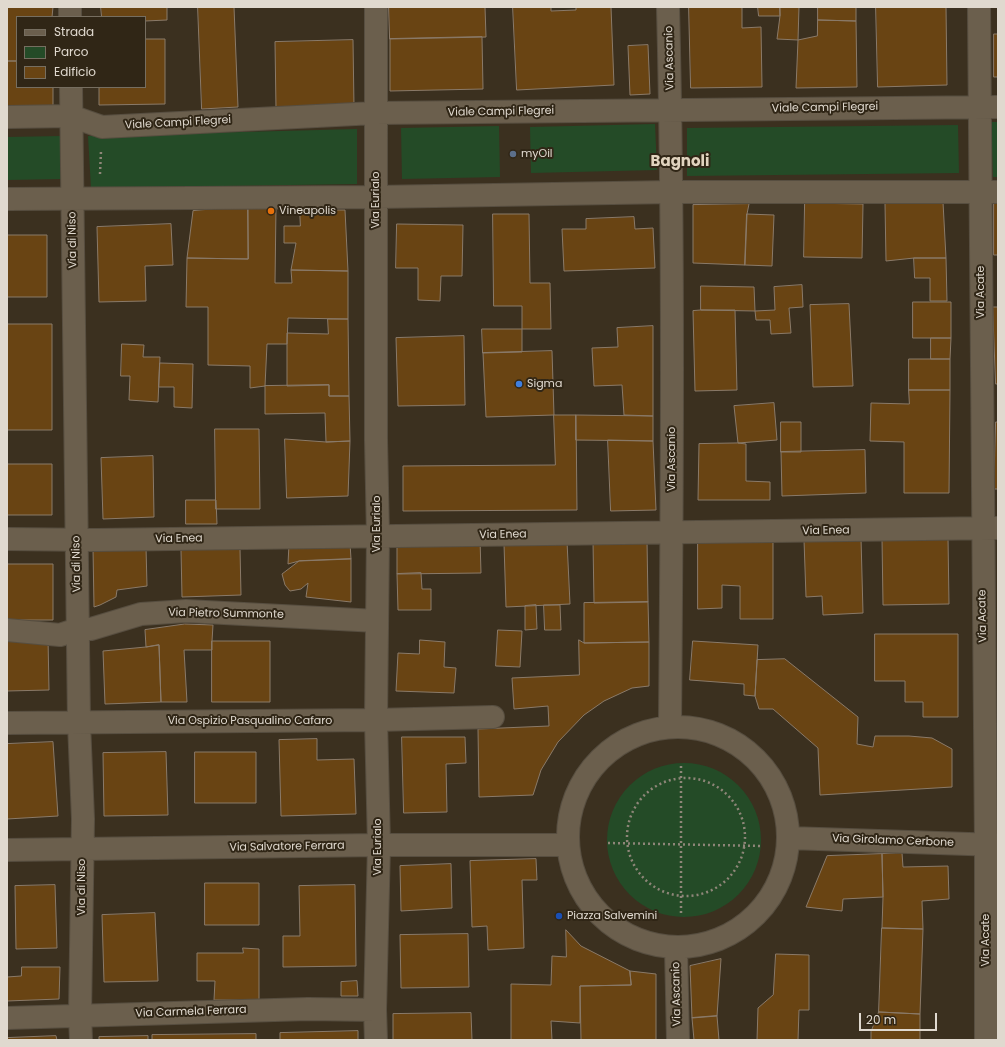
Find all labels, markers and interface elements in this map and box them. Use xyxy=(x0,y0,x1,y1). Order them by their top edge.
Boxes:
legend xyxy=(16,16,146,88)
text: Strada xyxy=(54,23,94,40)
street label: Via Ascanio xyxy=(663,26,677,90)
text: Parco xyxy=(54,43,89,60)
text: Edificio xyxy=(54,63,96,80)
street label: Viale Campi Flegrei xyxy=(772,100,878,116)
street label: Viale Campi Flegrei xyxy=(448,104,554,120)
street label: Viale Campi Flegrei xyxy=(124,114,232,132)
place label: myOil xyxy=(521,147,553,161)
marker: myOil xyxy=(508,149,518,159)
district label: Bagnoli xyxy=(651,153,709,171)
street label: Via Eurialo xyxy=(369,171,383,229)
place label: Vineapolis xyxy=(279,204,336,218)
marker: Vineapolis xyxy=(266,206,276,216)
street label: Via di Niso xyxy=(66,211,80,269)
street label: Via Acate xyxy=(974,266,988,318)
place label: Sigma xyxy=(527,377,562,391)
marker: Sigma xyxy=(514,379,524,389)
street label: Via Ascanio xyxy=(665,427,679,491)
street label: Via Eurialo xyxy=(370,495,384,553)
street label: Via Enea xyxy=(802,524,850,538)
street label: Via Enea xyxy=(479,528,527,542)
street label: Via Enea xyxy=(155,532,203,546)
street label: Via di Niso xyxy=(70,535,84,593)
street label: Via Acate xyxy=(976,589,990,643)
street label: Via Pietro Summonte xyxy=(168,606,284,622)
street label: Via Ospizio Pasqualino Cafaro xyxy=(168,714,332,728)
street label: Via Eurialo xyxy=(371,818,385,876)
street label: Via Girolamo Cerbone xyxy=(832,832,954,850)
street label: Via Salvatore Ferrara xyxy=(229,839,345,855)
street label: Via di Niso xyxy=(75,859,89,915)
place label: Piazza Salvemini xyxy=(567,909,657,923)
marker: Piazza Salvemini xyxy=(554,911,564,921)
street label: Via Acate xyxy=(979,914,993,966)
street label: Via Ascanio xyxy=(670,962,684,1026)
street label: Via Carmela Ferrara xyxy=(135,1003,247,1021)
scale bar xyxy=(861,1005,939,1031)
text: 20 m xyxy=(866,1011,896,1028)

